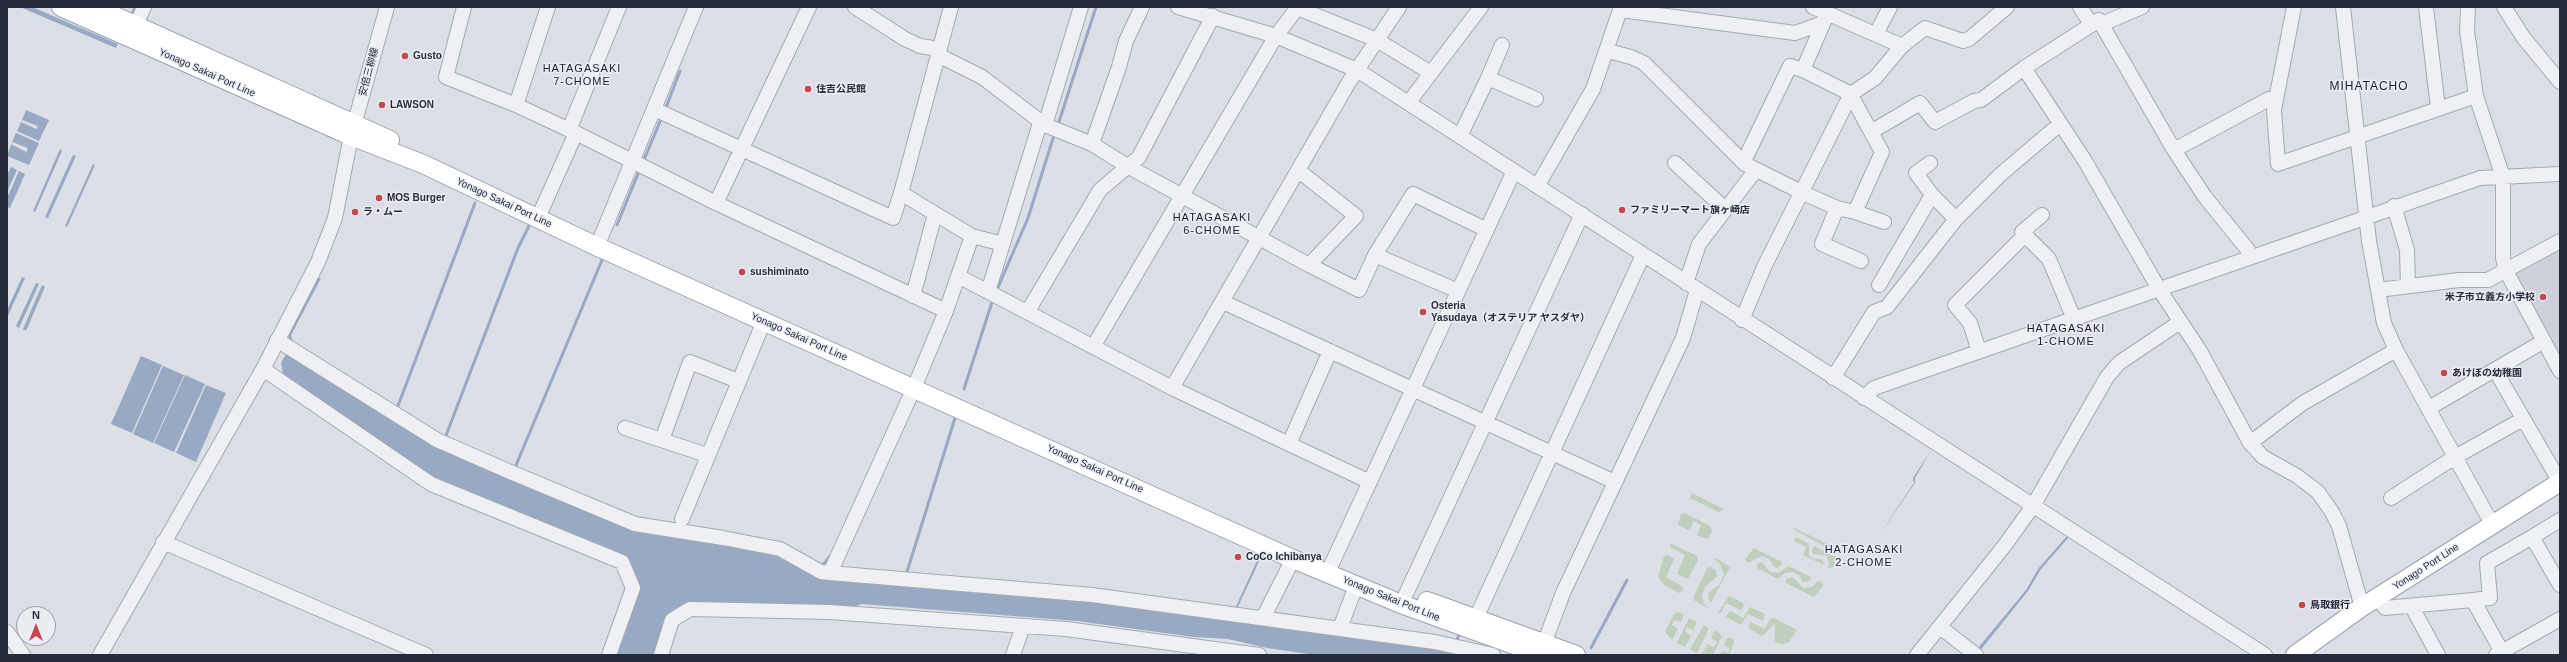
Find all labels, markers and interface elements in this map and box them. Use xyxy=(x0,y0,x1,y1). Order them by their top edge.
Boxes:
street label: Yonago Sakai Port Line xyxy=(157,46,257,100)
street label: 安倍三柳線 xyxy=(357,46,381,98)
place label: Gusto xyxy=(413,50,442,62)
marker: Gusto xyxy=(400,51,410,61)
district label: HATAGASAKI 7-CHOME xyxy=(543,62,621,88)
district label: MIHATACHO xyxy=(2329,80,2409,94)
place label: 住吉公民館 xyxy=(816,83,866,95)
marker: 住吉公民館 xyxy=(803,84,813,94)
place label: LAWSON xyxy=(390,99,434,111)
marker: LAWSON xyxy=(377,100,387,110)
street label: Yonago Sakai Port Line xyxy=(454,176,554,230)
place label: MOS Burger xyxy=(387,192,445,204)
marker: MOS Burger xyxy=(374,193,384,203)
place label: ファミリーマート旗ヶ崎店 xyxy=(1630,204,1750,216)
marker: ファミリーマート旗ヶ崎店 xyxy=(1617,205,1627,215)
place label: ラ・ムー xyxy=(363,206,403,218)
marker: ラ・ムー xyxy=(350,207,360,217)
district label: HATAGASAKI 6-CHOME xyxy=(1173,211,1251,237)
place label: sushiminato xyxy=(750,266,809,278)
marker: sushiminato xyxy=(737,267,747,277)
place label: 米子市立義方小学校 xyxy=(2445,291,2535,303)
marker: 米子市立義方小学校 xyxy=(2538,292,2548,302)
place label: Osteria Yasudaya（オステリア ヤスダヤ） xyxy=(1431,300,1590,324)
marker: Osteria Yasudaya（オステリア ヤスダヤ） xyxy=(1418,307,1428,317)
street label: Yonago Sakai Port Line xyxy=(749,310,849,364)
district label: HATAGASAKI 1-CHOME xyxy=(2027,322,2105,348)
place label: あけぼの幼稚園 xyxy=(2452,367,2522,379)
marker: あけぼの幼稚園 xyxy=(2439,368,2449,378)
street label: Yonago Sakai Port Line xyxy=(1045,442,1145,496)
street label: Yonago Port Line xyxy=(2391,541,2461,593)
district label: HATAGASAKI 2-CHOME xyxy=(1825,543,1903,569)
place label: CoCo Ichibanya xyxy=(1246,551,1322,563)
marker: CoCo Ichibanya xyxy=(1233,552,1243,562)
street label: Yonago Sakai Port Line xyxy=(1340,574,1442,624)
place label: 鳥取銀行 xyxy=(2310,599,2350,611)
marker: 鳥取銀行 xyxy=(2297,600,2307,610)
north arrow xyxy=(16,606,56,646)
text: N xyxy=(32,609,40,621)

